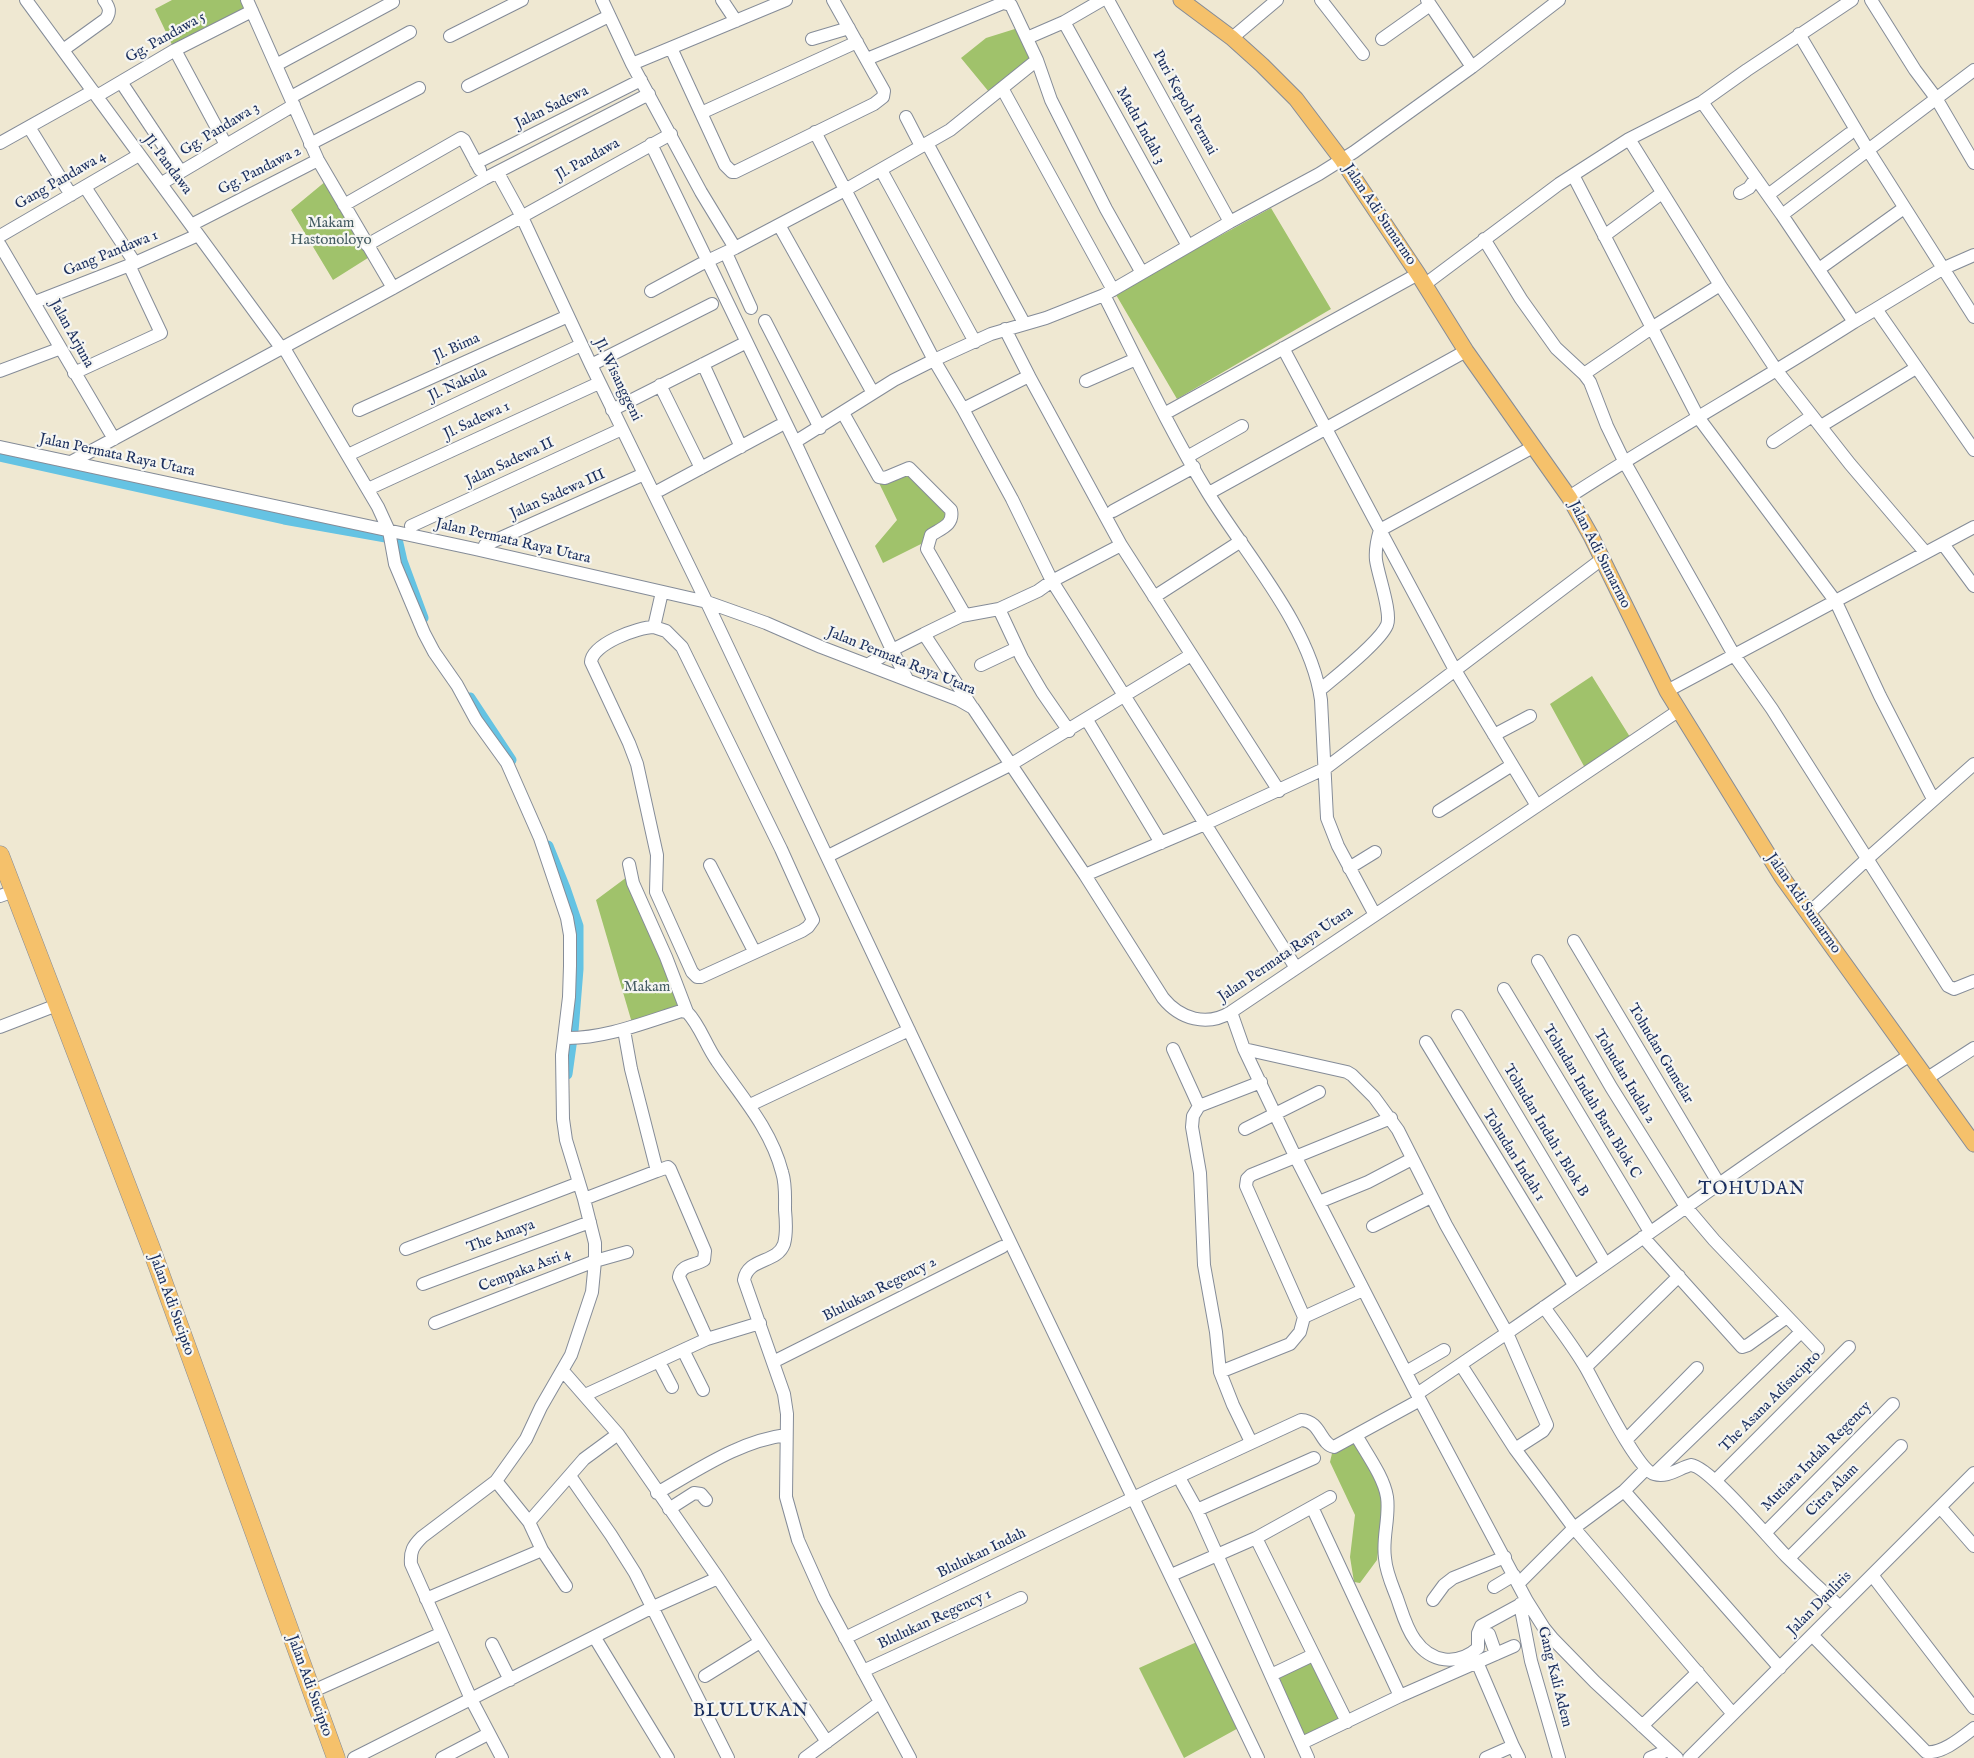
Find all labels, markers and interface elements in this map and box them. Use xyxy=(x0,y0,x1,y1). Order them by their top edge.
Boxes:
street label: Gg. Pandawa 5 xyxy=(123,9,209,67)
street label: Puri Kepoh Permai xyxy=(1148,47,1220,159)
street label: Jalan Sadewa xyxy=(512,82,592,134)
street label: Madu Indah 3 xyxy=(1111,84,1169,168)
street label: Gg. Pandawa 3 xyxy=(177,99,263,161)
street label: Jl. Pandawa xyxy=(139,131,195,199)
street label: Jl. Pandawa xyxy=(553,135,623,185)
street label: Gg. Pandawa 2 xyxy=(216,142,304,200)
street label: Gang Pandawa 4 xyxy=(12,148,110,214)
street label: Jalan Adi Sumarmo xyxy=(1339,161,1419,269)
park label: Makam Hastonoloyo xyxy=(291,215,371,250)
street label: Gang Pandawa 1 xyxy=(61,227,161,281)
street label: Jalan Arjuna xyxy=(45,297,97,371)
street label: Jl. Bima xyxy=(431,330,483,366)
street label: Jl. Wisanggeni xyxy=(589,336,645,424)
street label: Jl. Nakula xyxy=(426,364,490,406)
street label: Jl. Sadewa 1 xyxy=(441,398,513,444)
street label: Jalan Permata Raya Utara xyxy=(38,431,196,481)
street label: Jalan Sadewa II xyxy=(463,435,557,491)
street label: Jalan Sadewa III xyxy=(508,466,608,524)
street label: Jalan Adi Sumarmo xyxy=(1564,498,1634,612)
street label: Jalan Permata Raya Utara xyxy=(434,515,592,569)
street label: Jalan Permata Raya Utara xyxy=(824,624,978,700)
street label: Jalan Adi Sumarmo xyxy=(1762,850,1844,958)
street label: Jalan Permata Raya Utara xyxy=(1215,903,1357,1007)
park label: Makam xyxy=(624,979,670,997)
street label: Tohudan Gumelar xyxy=(1623,1001,1697,1107)
street label: Tohudan Indah Baru Blok C xyxy=(1538,1022,1644,1182)
street label: Tohudan Indah 2 xyxy=(1589,1027,1659,1127)
street label: Tohudan Indah 1 Blok B xyxy=(1498,1062,1592,1200)
street label: Tohudan Indah 1 xyxy=(1478,1107,1548,1205)
district label: TOHUDAN xyxy=(1697,1179,1807,1201)
street label: The Amaya xyxy=(465,1216,537,1258)
street label: Cempaka Asri 4 xyxy=(476,1245,574,1297)
street label: Jalan Adi Sucipto xyxy=(144,1252,198,1358)
street label: Blulukan Regency 2 xyxy=(820,1254,940,1326)
street label: The Asana Adisucipto xyxy=(1717,1348,1825,1456)
street label: Mutiara Indah Regency xyxy=(1758,1398,1876,1516)
street label: Citra Alam xyxy=(1803,1461,1863,1521)
street label: Blulukan Indah xyxy=(935,1525,1029,1583)
street label: Jalan Danliris xyxy=(1784,1568,1856,1640)
street label: Blulukan Regency 1 xyxy=(875,1586,995,1654)
street label: Gang Kali Adem xyxy=(1533,1625,1575,1729)
street label: Jalan Adi Sucipto xyxy=(282,1633,336,1739)
district label: BLULUKAN xyxy=(692,1701,810,1723)

